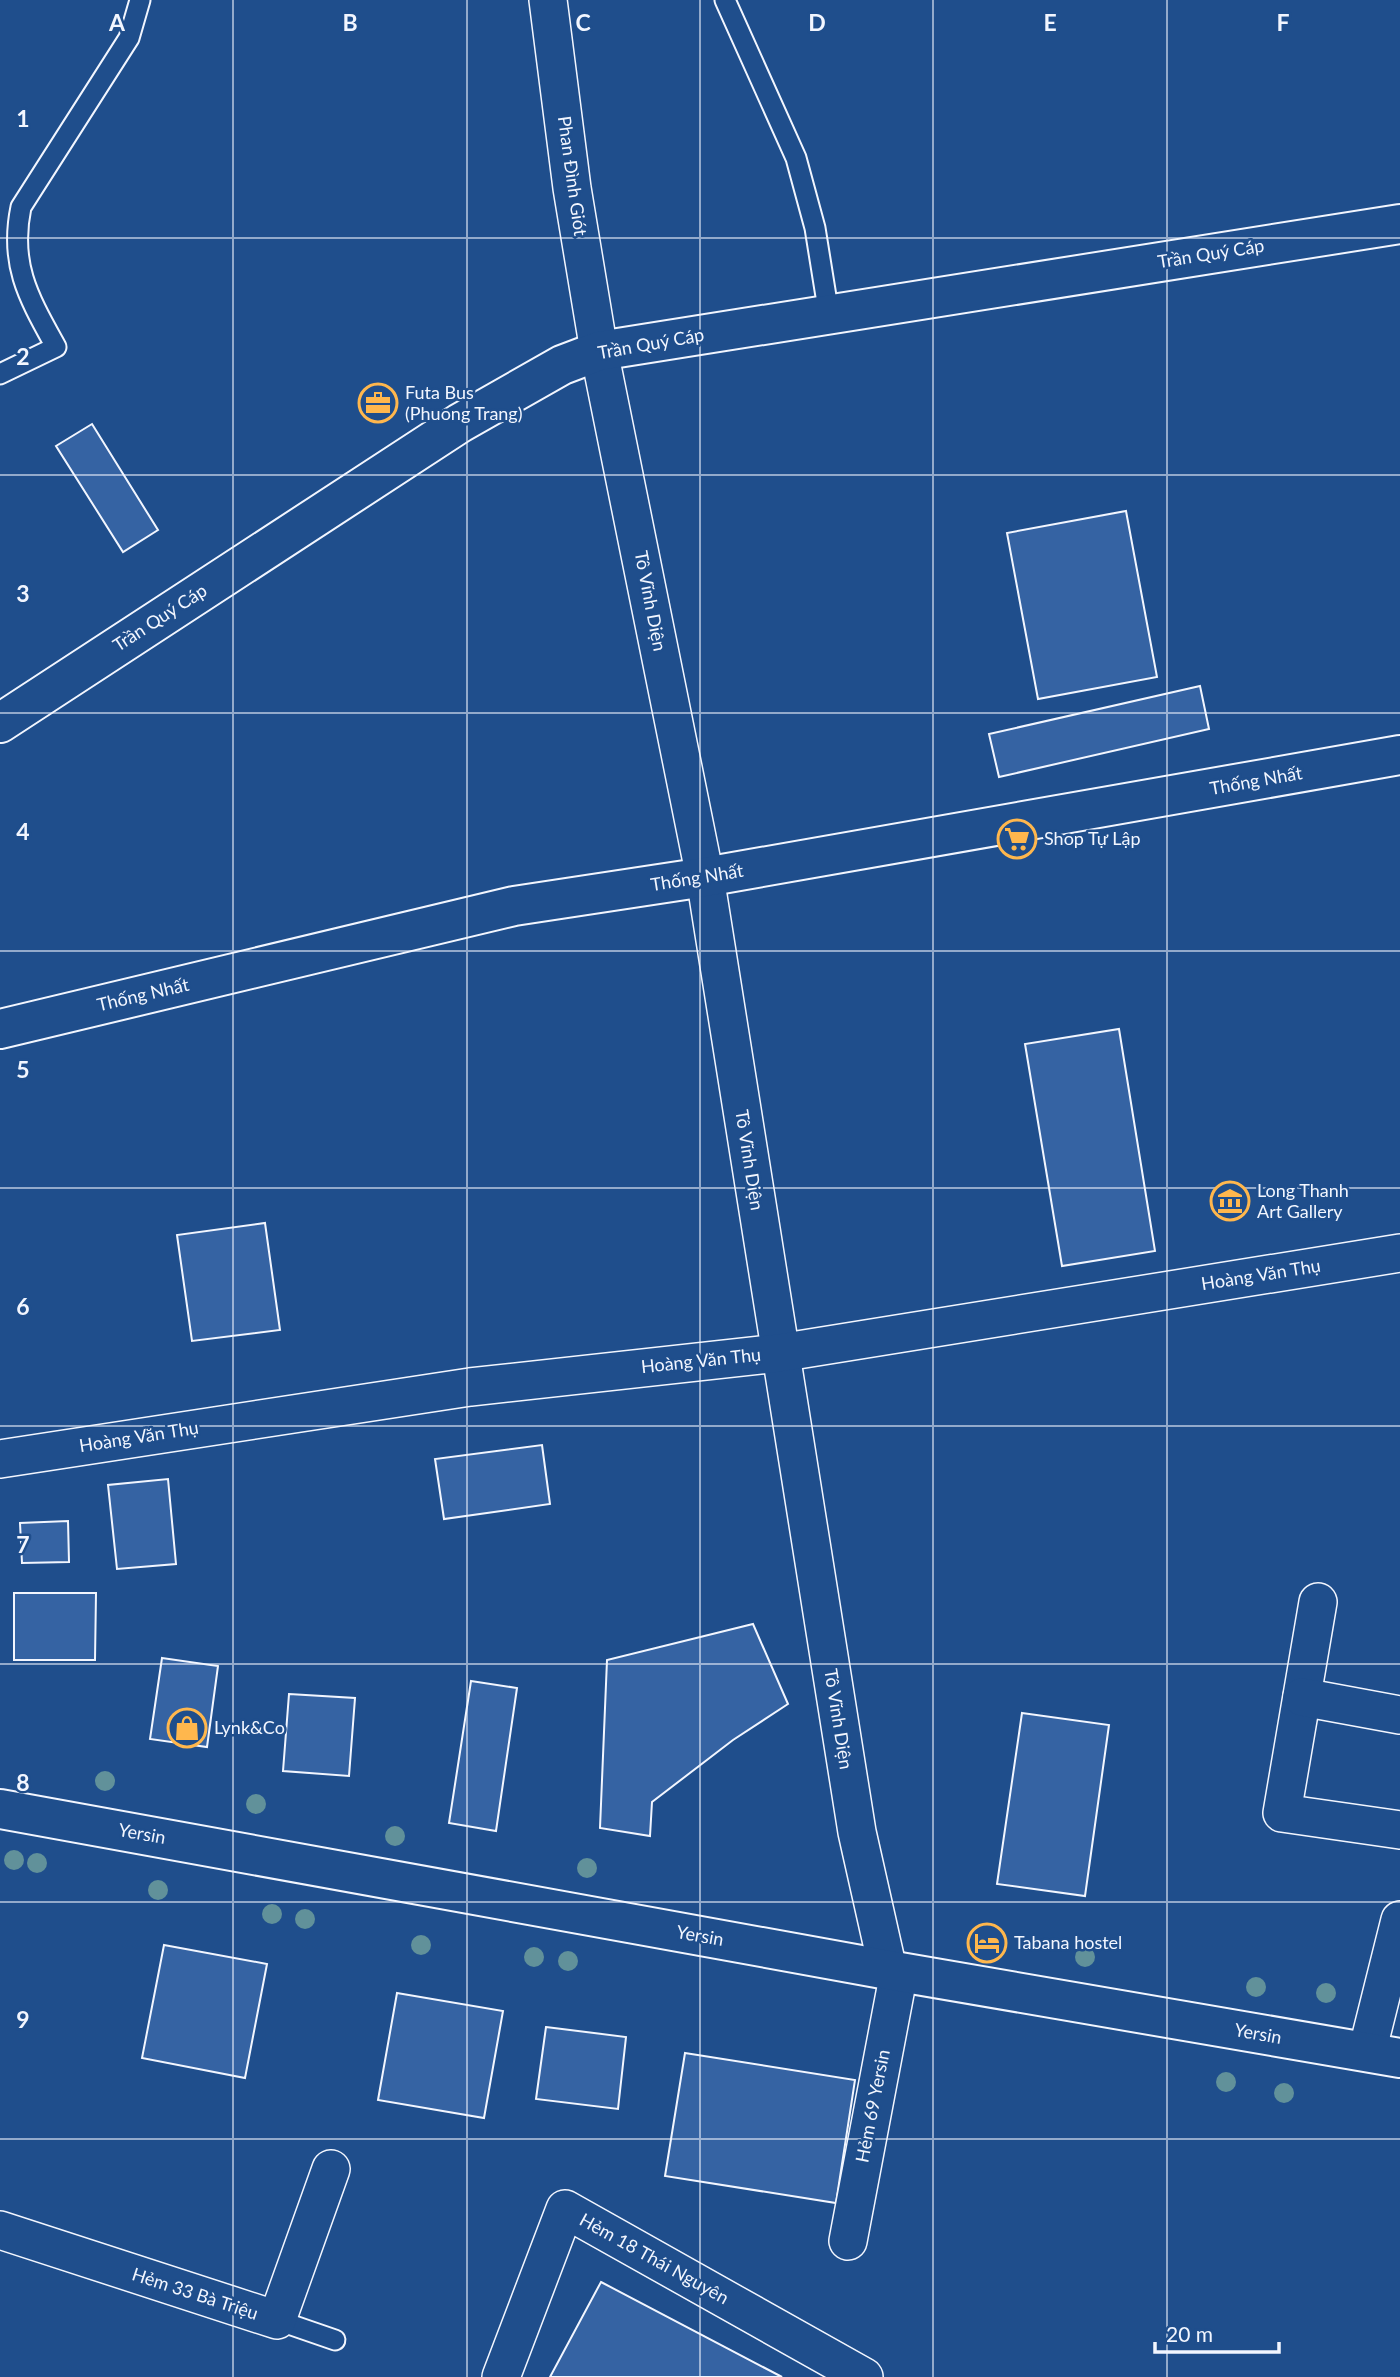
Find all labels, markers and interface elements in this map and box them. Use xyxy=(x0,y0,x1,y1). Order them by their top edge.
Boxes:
text: A xyxy=(108,8,126,36)
text: B xyxy=(342,8,358,36)
text: C xyxy=(575,8,591,36)
text: D xyxy=(808,8,826,36)
text: E xyxy=(1043,8,1057,36)
text: F xyxy=(1276,8,1290,36)
text: 1 xyxy=(16,104,30,132)
street label: Phan Đình Giót xyxy=(554,114,592,238)
street label: Trần Quý Cáp xyxy=(1156,234,1266,272)
street label: Trần Quý Cáp xyxy=(596,323,706,363)
text: 2 xyxy=(16,342,30,370)
place label: Futa Bus (Phuong Trang) xyxy=(405,381,523,424)
office icon: Futa Bus (Phuong Trang) xyxy=(357,382,399,424)
street label: Tô Vĩnh Diện xyxy=(630,549,671,653)
text: 3 xyxy=(16,579,30,607)
street label: Trần Quý Cáp xyxy=(108,579,211,656)
street label: Thống Nhất xyxy=(1208,761,1304,799)
text: 4 xyxy=(16,817,30,845)
supermarket icon: Shop Tự Lập xyxy=(996,818,1038,860)
place label: Shop Tự Lập xyxy=(1044,827,1141,849)
street label: Thống Nhất xyxy=(649,859,745,895)
street label: Thống Nhất xyxy=(95,973,191,1015)
text: 5 xyxy=(16,1055,30,1083)
street label: Tô Vĩnh Diện xyxy=(731,1108,769,1212)
place label: Long Thanh Art Gallery xyxy=(1257,1179,1349,1222)
museum icon: Long Thanh Art Gallery xyxy=(1209,1180,1251,1222)
street label: Hoàng Văn Thụ xyxy=(1200,1254,1322,1294)
text: 6 xyxy=(16,1292,30,1320)
street label: Hoàng Văn Thụ xyxy=(640,1343,762,1377)
street label: Hoàng Văn Thụ xyxy=(78,1416,200,1456)
text: 7 xyxy=(16,1530,30,1558)
street label: Tô Vĩnh Diện xyxy=(820,1667,858,1771)
shop icon: Lynk&Co xyxy=(166,1707,208,1749)
place label: Lynk&Co xyxy=(214,1716,285,1738)
text: 8 xyxy=(16,1768,30,1796)
street label: Yersin xyxy=(117,1818,167,1848)
street label: Yersin xyxy=(675,1920,725,1950)
hotel icon: Tabana hostel xyxy=(966,1922,1008,1964)
place label: Tabana hostel xyxy=(1014,1931,1122,1953)
text: 9 xyxy=(16,2005,30,2033)
street label: Yersin xyxy=(1233,2018,1283,2048)
street label: Hẻm 69 Yersin xyxy=(850,2047,894,2164)
street label: Hẻm 18 Thái Nguyên xyxy=(576,2208,733,2308)
street label: Hẻm 33 Bà Triệu xyxy=(129,2262,261,2324)
scale bar xyxy=(1155,2310,1279,2354)
text: 20 m xyxy=(1166,2321,1213,2346)

